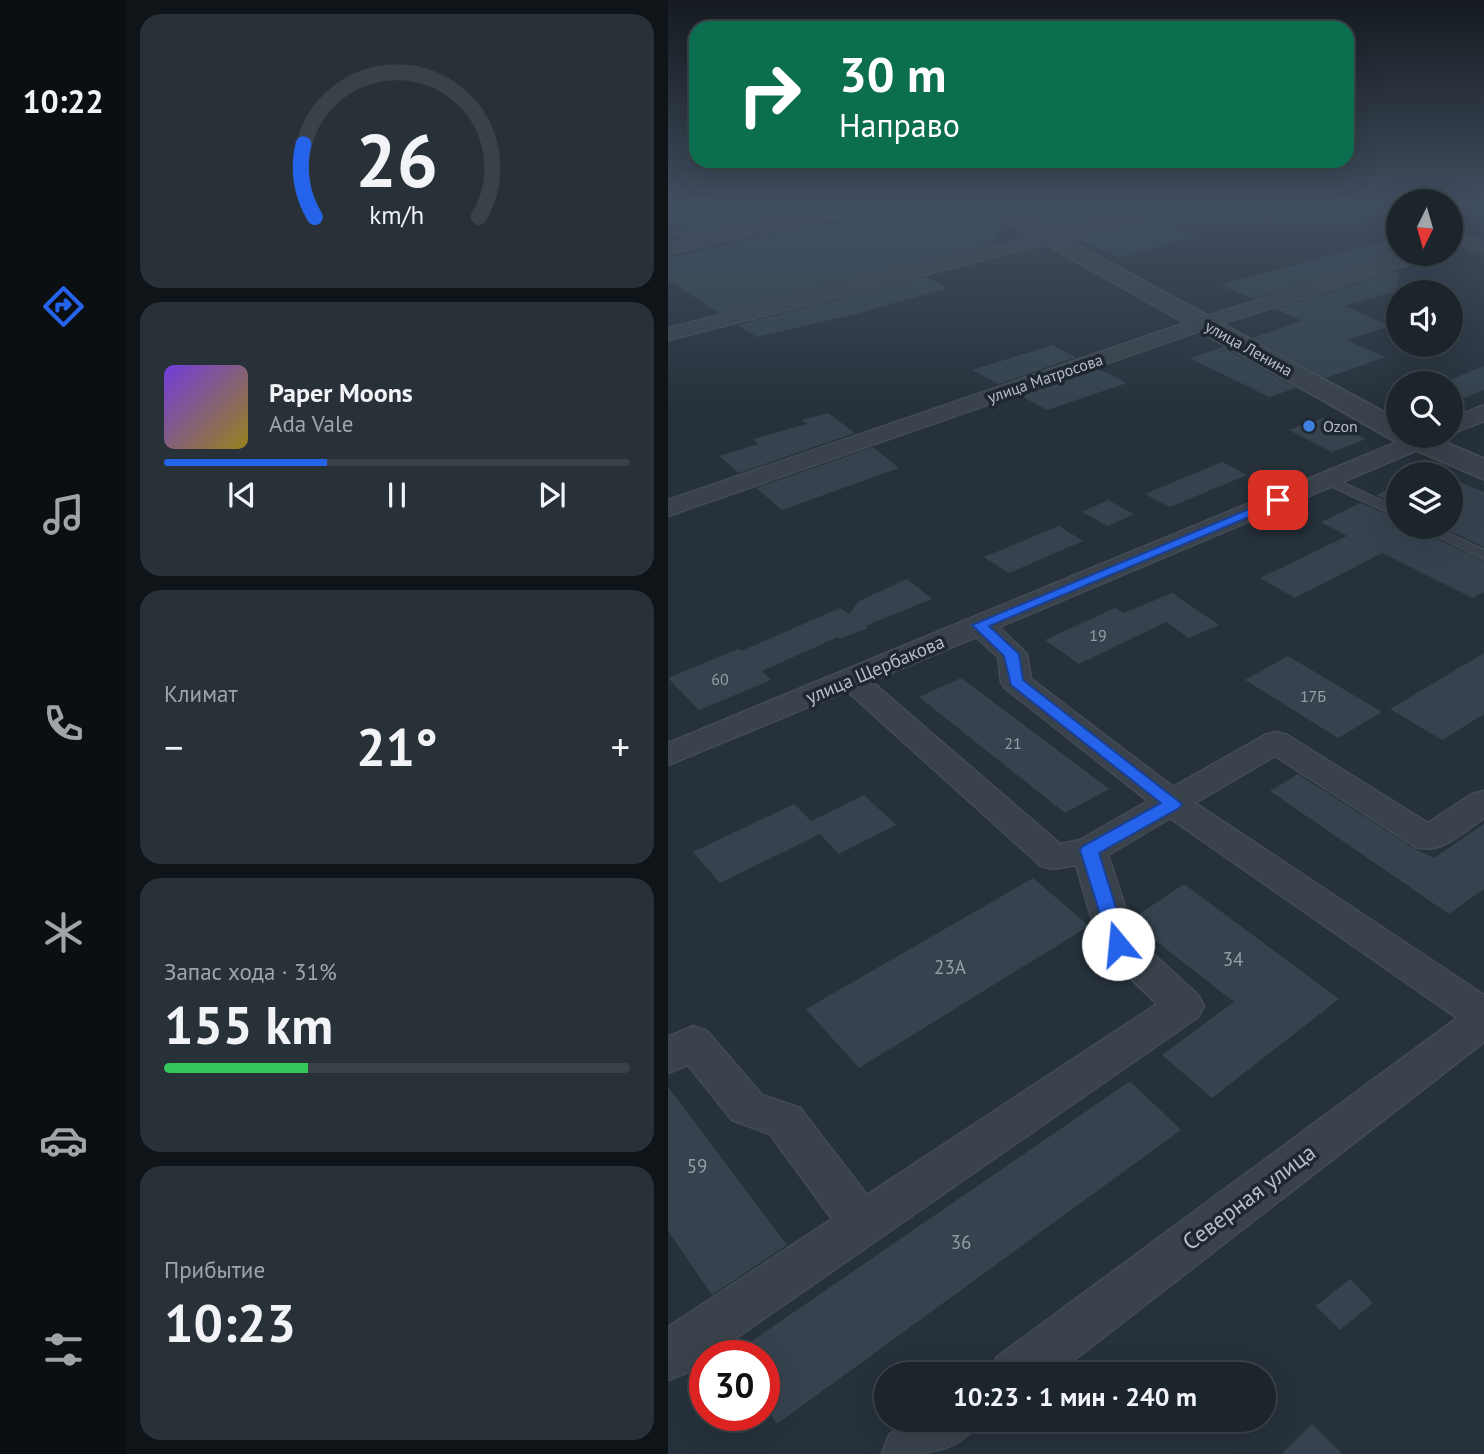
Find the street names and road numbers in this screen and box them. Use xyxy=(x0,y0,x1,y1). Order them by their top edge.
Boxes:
street label: улица Ленина xyxy=(1202,316,1296,380)
street label: улица Матросова xyxy=(985,349,1105,407)
street label: улица Щербакова xyxy=(802,629,948,709)
street label: Северная улица xyxy=(1176,1137,1321,1256)

